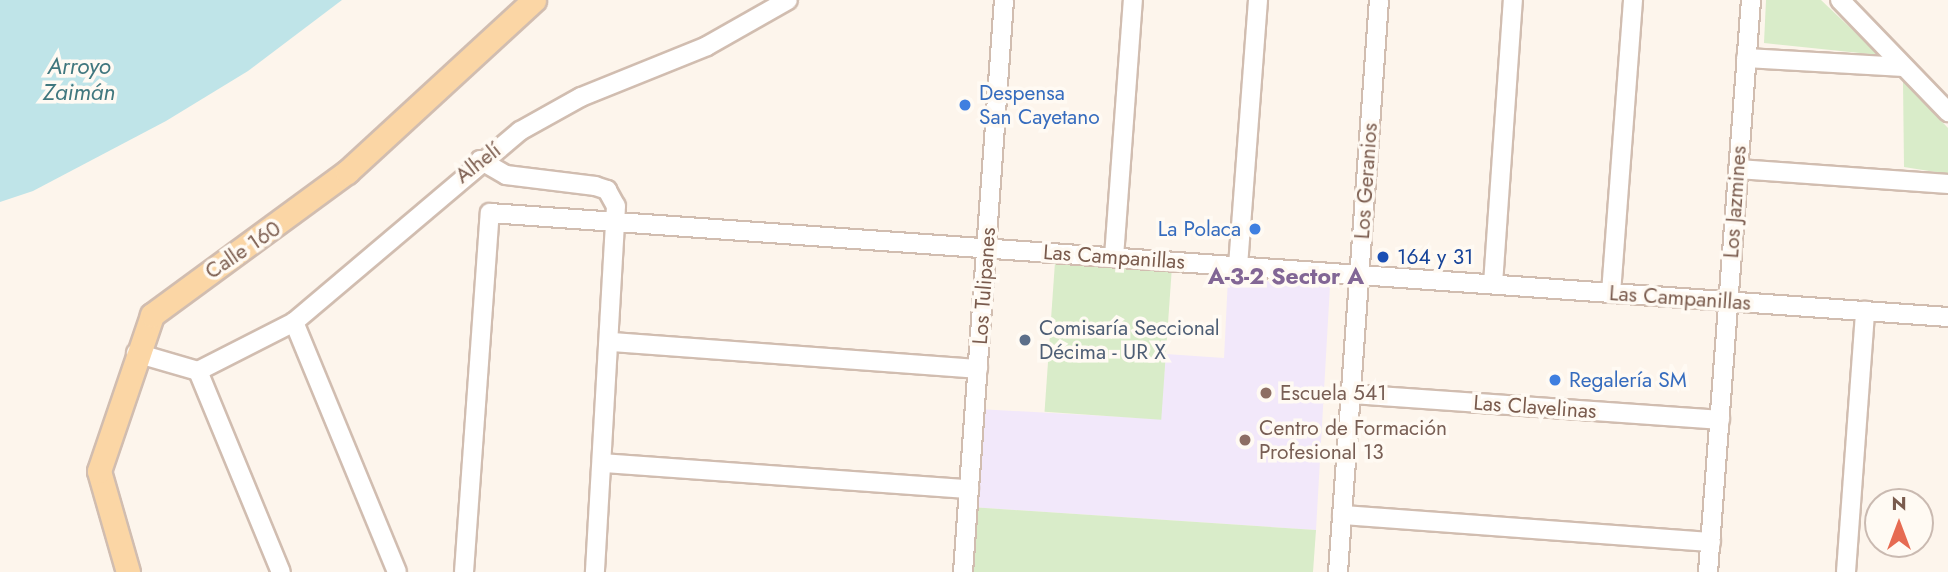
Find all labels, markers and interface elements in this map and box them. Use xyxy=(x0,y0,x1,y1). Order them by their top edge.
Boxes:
water label: Arroyo Zaimán xyxy=(43,52,115,106)
place label: Despensa San Cayetano xyxy=(979,80,1100,130)
marker: Despensa San Cayetano xyxy=(957,97,973,113)
street label: Los Geranios xyxy=(1349,122,1383,240)
street label: Alhelí xyxy=(450,137,506,189)
street label: Los Jazmines xyxy=(1719,145,1751,259)
street label: Calle 160 xyxy=(201,216,285,284)
place label: La Polaca xyxy=(1158,216,1241,242)
marker: La Polaca xyxy=(1247,221,1263,237)
street label: Los Tulipanes xyxy=(967,227,1001,345)
street label: Las Campanillas xyxy=(1042,239,1186,275)
place label: 164 y 31 xyxy=(1397,244,1474,270)
marker: 164 y 31 xyxy=(1375,249,1391,265)
district label: A-3-2 Sector A xyxy=(1208,262,1364,290)
street label: Las Campanillas xyxy=(1608,280,1752,316)
place label: Comisaría Seccional Décima - UR X xyxy=(1039,315,1220,365)
marker: Comisaría Seccional Décima - UR X xyxy=(1017,332,1033,348)
place label: Regalería SM xyxy=(1569,367,1687,393)
marker: Regalería SM xyxy=(1547,372,1563,388)
place label: Escuela 541 xyxy=(1280,380,1387,406)
marker: Escuela 541 xyxy=(1258,385,1274,401)
street label: Las Clavelinas xyxy=(1473,390,1597,424)
place label: Centro de Formación Profesional 13 xyxy=(1259,415,1447,465)
marker: Centro de Formación Profesional 13 xyxy=(1237,432,1253,448)
north arrow xyxy=(1864,488,1934,558)
text: N xyxy=(1891,490,1907,517)

